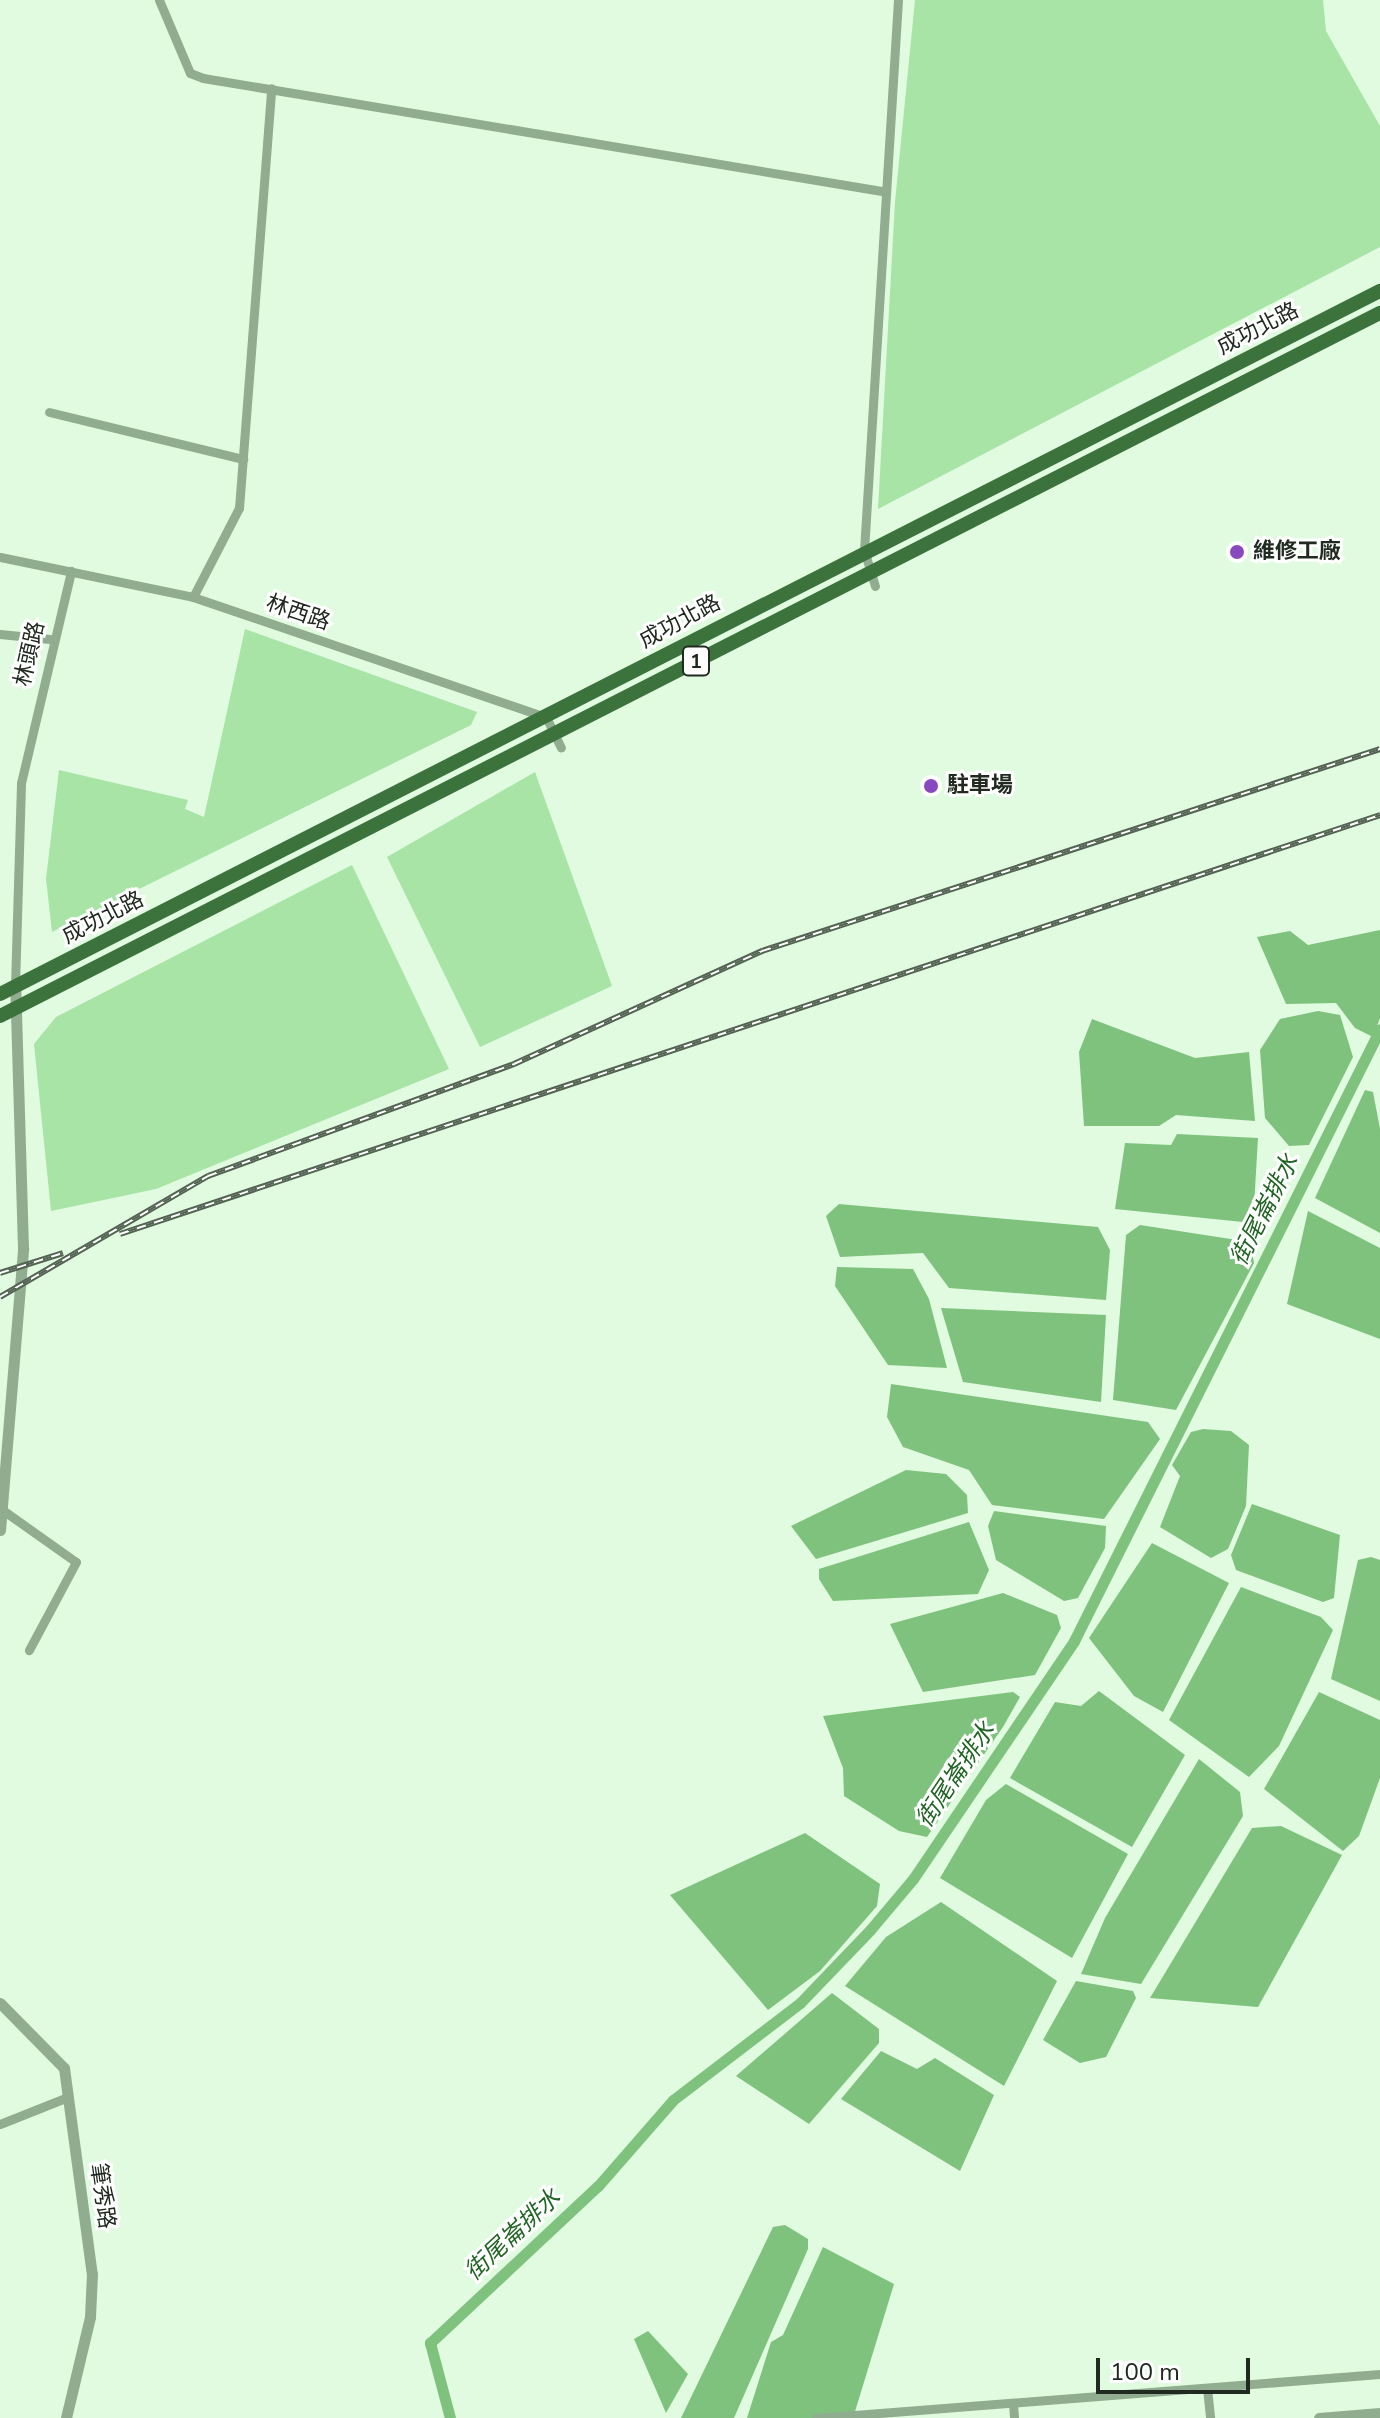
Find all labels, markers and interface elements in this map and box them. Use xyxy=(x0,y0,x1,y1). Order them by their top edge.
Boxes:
street label: 成功北路 xyxy=(1213,297,1303,361)
place label: 維修工廠 xyxy=(1253,539,1341,565)
marker: 維修工廠 xyxy=(1228,543,1246,561)
street label: 林西路 xyxy=(263,590,333,636)
street label: 成功北路 xyxy=(635,590,725,654)
street label: 林頭路 xyxy=(10,619,50,689)
road number: 1 xyxy=(682,645,710,677)
place label: 駐車場 xyxy=(947,773,1013,799)
marker: 駐車場 xyxy=(922,777,940,795)
street label: 成功北路 xyxy=(58,886,148,950)
water label: 街尾崙排水 xyxy=(1225,1150,1305,1270)
water label: 街尾崙排水 xyxy=(911,1717,1001,1833)
street label: 筆秀路 xyxy=(84,2161,120,2231)
water label: 街尾崙排水 xyxy=(459,2184,567,2286)
scale bar xyxy=(1100,2342,1254,2392)
text: 100 m xyxy=(1110,2356,1180,2388)

